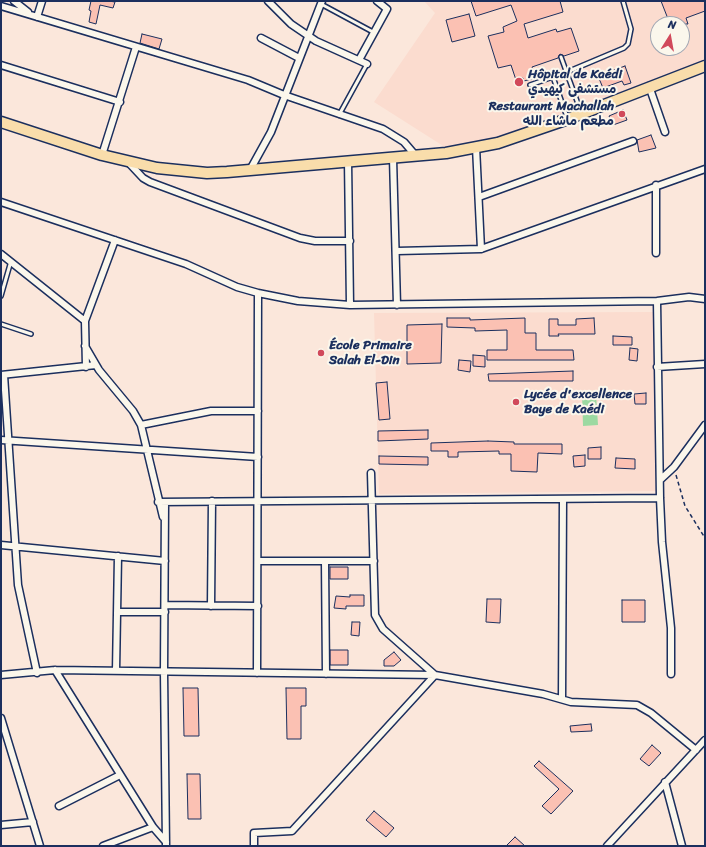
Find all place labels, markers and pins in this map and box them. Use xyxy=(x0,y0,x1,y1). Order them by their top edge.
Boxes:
place label: Hôpital de Kaédi مستشفى كيهيدي xyxy=(528,67,622,98)
marker: Hôpital de Kaédi مستشفى كيهيدي xyxy=(513,76,525,88)
place label: Restaurant Machallah مطعم ماشاء الله xyxy=(489,99,614,130)
marker: Restaurant Machallah مطعم ماشاء الله xyxy=(617,109,627,119)
place label: École Primaire Salah El-Din xyxy=(329,338,412,369)
marker: École Primaire Salah El-Din xyxy=(316,348,326,358)
place label: Lycée d'excellence Baye de Kaédi xyxy=(524,387,632,418)
marker: Lycée d'excellence Baye de Kaédi xyxy=(511,397,521,407)

